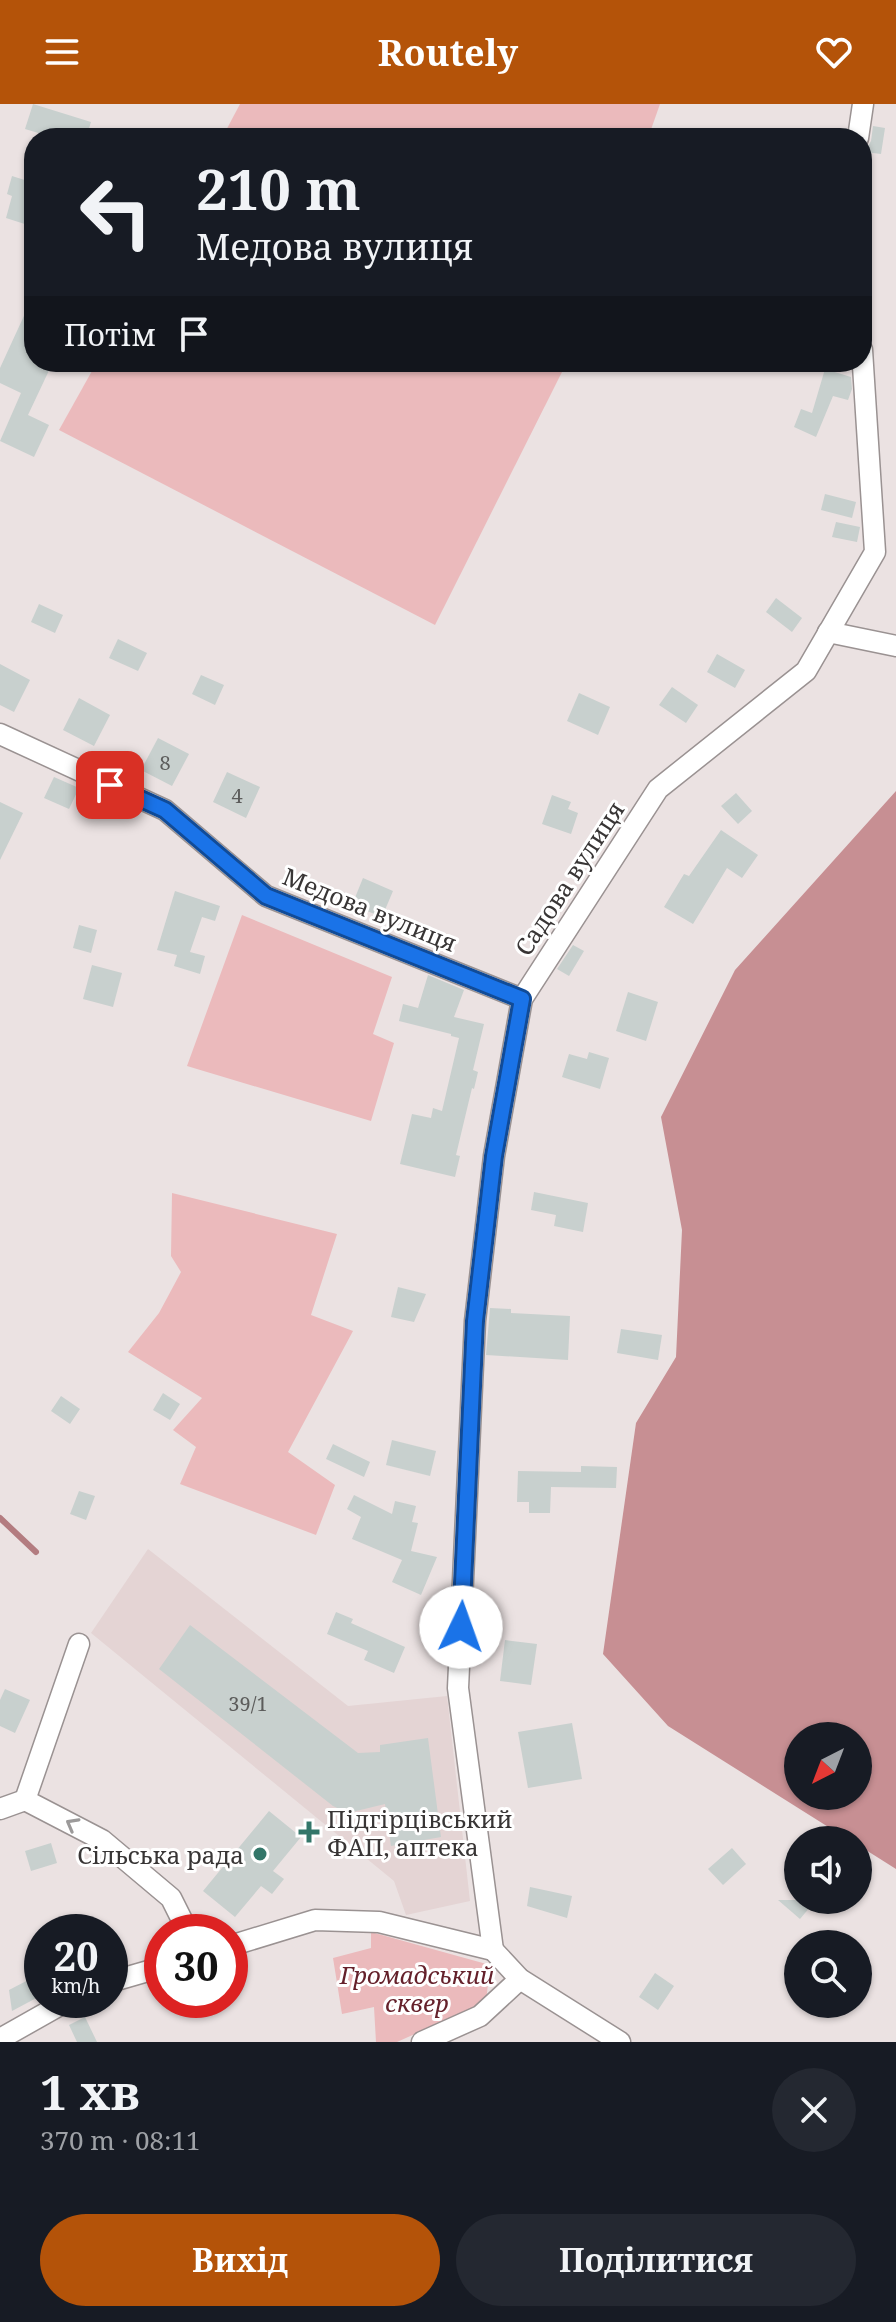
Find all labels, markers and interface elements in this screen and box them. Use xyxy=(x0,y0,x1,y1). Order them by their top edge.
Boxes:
text: Routely xyxy=(378,28,518,77)
icon: menu xyxy=(40,30,84,74)
icon: heart xyxy=(812,30,856,74)
text: 210 m xyxy=(196,150,361,226)
icon: left xyxy=(64,160,168,264)
text: Медова вулиця xyxy=(196,222,474,271)
icon: arrive xyxy=(172,312,216,356)
text: Потім xyxy=(64,314,156,355)
house number: 8 xyxy=(159,749,171,776)
pin xyxy=(76,751,144,819)
icon: arrive xyxy=(88,763,132,807)
house number: 4 xyxy=(231,782,243,809)
street label: Садова вулиця xyxy=(507,795,631,961)
street label: Медова вулиця xyxy=(278,859,462,959)
position arrow xyxy=(419,1585,503,1669)
house number: 39/1 xyxy=(228,1690,268,1717)
north arrow xyxy=(784,1722,872,1810)
map controls xyxy=(784,1722,872,2018)
place label: Підгірцівський ФАП, аптека xyxy=(327,1802,513,1863)
one-way arrow xyxy=(66,1818,81,1834)
marker: Підгірцівський ФАП, аптека xyxy=(298,1821,320,1843)
button: sound xyxy=(784,1826,872,1914)
place label: Сільська рада xyxy=(77,1838,244,1871)
marker: Сільська рада xyxy=(251,1845,269,1863)
speed limit sign: 30 xyxy=(144,1914,248,2018)
text: 20 xyxy=(53,1928,99,1983)
button: search xyxy=(784,1930,872,2018)
park label: Громадський сквер xyxy=(339,1958,494,2019)
text: km/h xyxy=(51,1972,101,1999)
text: 1 хв xyxy=(40,2059,140,2124)
button: close xyxy=(772,2068,856,2152)
text: 370 m · 08:11 xyxy=(40,2122,201,2158)
button: Вихід xyxy=(40,2214,440,2306)
button: Поділитися xyxy=(456,2214,856,2306)

